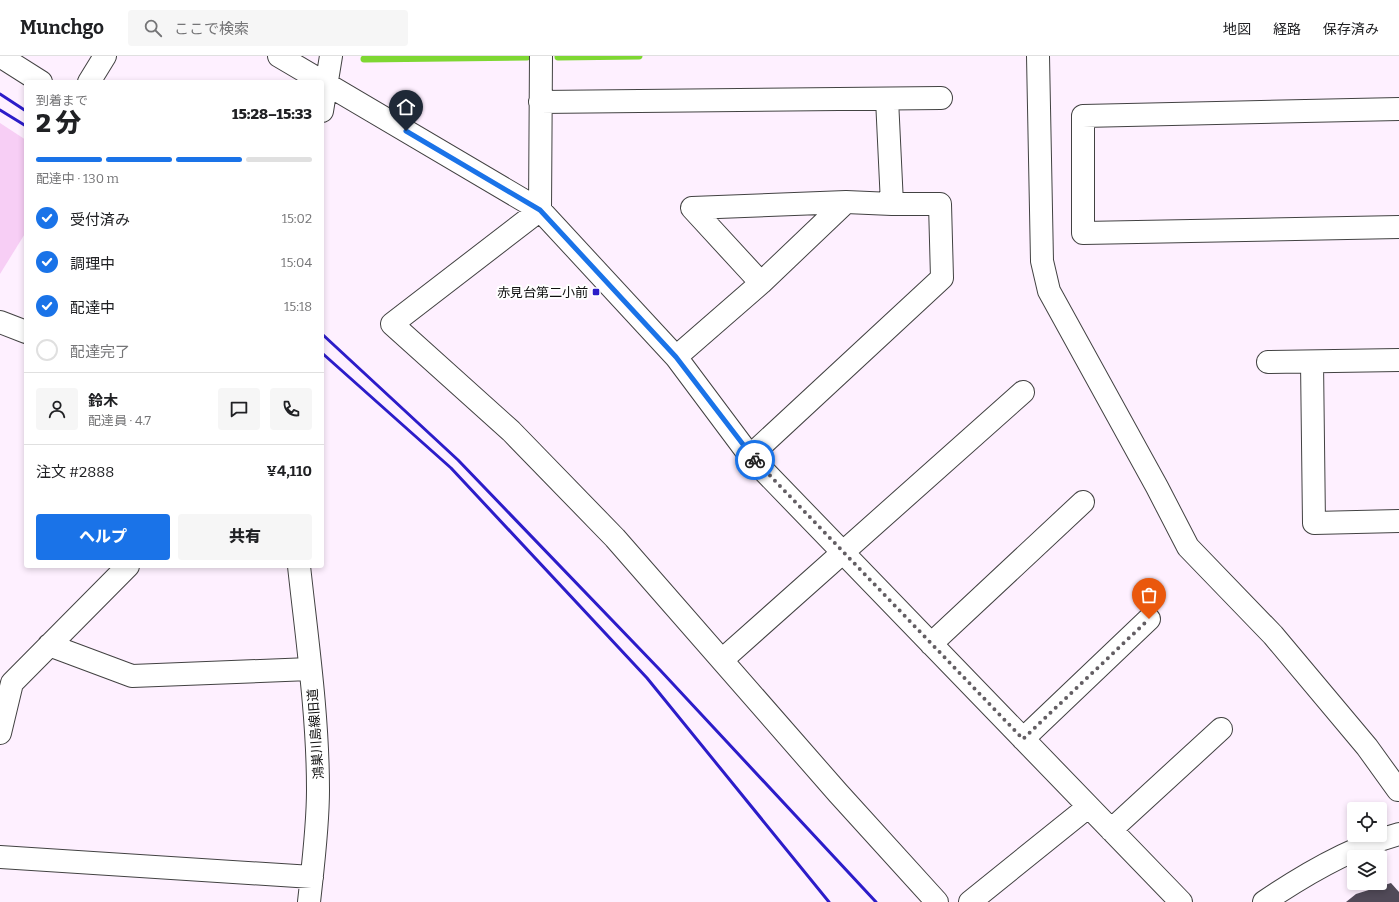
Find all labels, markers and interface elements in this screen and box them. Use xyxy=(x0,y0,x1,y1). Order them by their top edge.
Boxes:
search box xyxy=(128,10,408,46)
text: Munchgo xyxy=(20,16,104,39)
icon: search xyxy=(142,17,164,39)
text: ここで検索 xyxy=(174,20,249,38)
text: 地図 xyxy=(1223,21,1251,38)
text: 経路 xyxy=(1273,21,1301,38)
text: 保存済み xyxy=(1323,21,1379,38)
pin xyxy=(389,90,423,131)
text: 到着まで xyxy=(36,93,88,108)
icon: home xyxy=(395,96,417,118)
text: 15:28–15:33 xyxy=(232,105,312,123)
text: 2 分 xyxy=(36,108,81,139)
text: 配達中 · 130 m xyxy=(36,171,119,186)
icon: check xyxy=(36,207,58,229)
text: 受付済み xyxy=(70,211,130,229)
text: 15:02 xyxy=(282,211,312,226)
icon: check xyxy=(36,251,58,273)
text: 調理中 xyxy=(70,255,115,273)
text: 15:04 xyxy=(281,255,312,270)
place label: 赤見台第二小前 xyxy=(497,285,588,300)
marker: 赤見台第二小前 xyxy=(591,287,601,297)
icon: check xyxy=(36,295,58,317)
text: 配達中 xyxy=(70,299,115,317)
text: 15:18 xyxy=(284,299,312,314)
text: 配達完了 xyxy=(70,343,130,361)
button: person xyxy=(36,388,78,430)
button: chat xyxy=(218,388,260,430)
button: phone xyxy=(270,388,312,430)
text: 鈴木 xyxy=(88,392,118,410)
text: 配達員 · 4.7 xyxy=(88,413,151,428)
courier xyxy=(735,440,775,480)
icon: bike xyxy=(744,449,766,471)
text: ¥4,110 xyxy=(267,462,312,480)
text: 注文 #2888 xyxy=(36,463,114,481)
button: ヘルプ xyxy=(36,514,170,560)
button: 共有 xyxy=(178,514,312,560)
pin xyxy=(1132,578,1166,619)
icon: bag xyxy=(1138,584,1160,606)
street label: 鴻巣川島線旧道 xyxy=(305,688,326,780)
map controls xyxy=(1347,802,1387,890)
button: locate xyxy=(1347,802,1387,842)
button: layers xyxy=(1347,850,1387,890)

